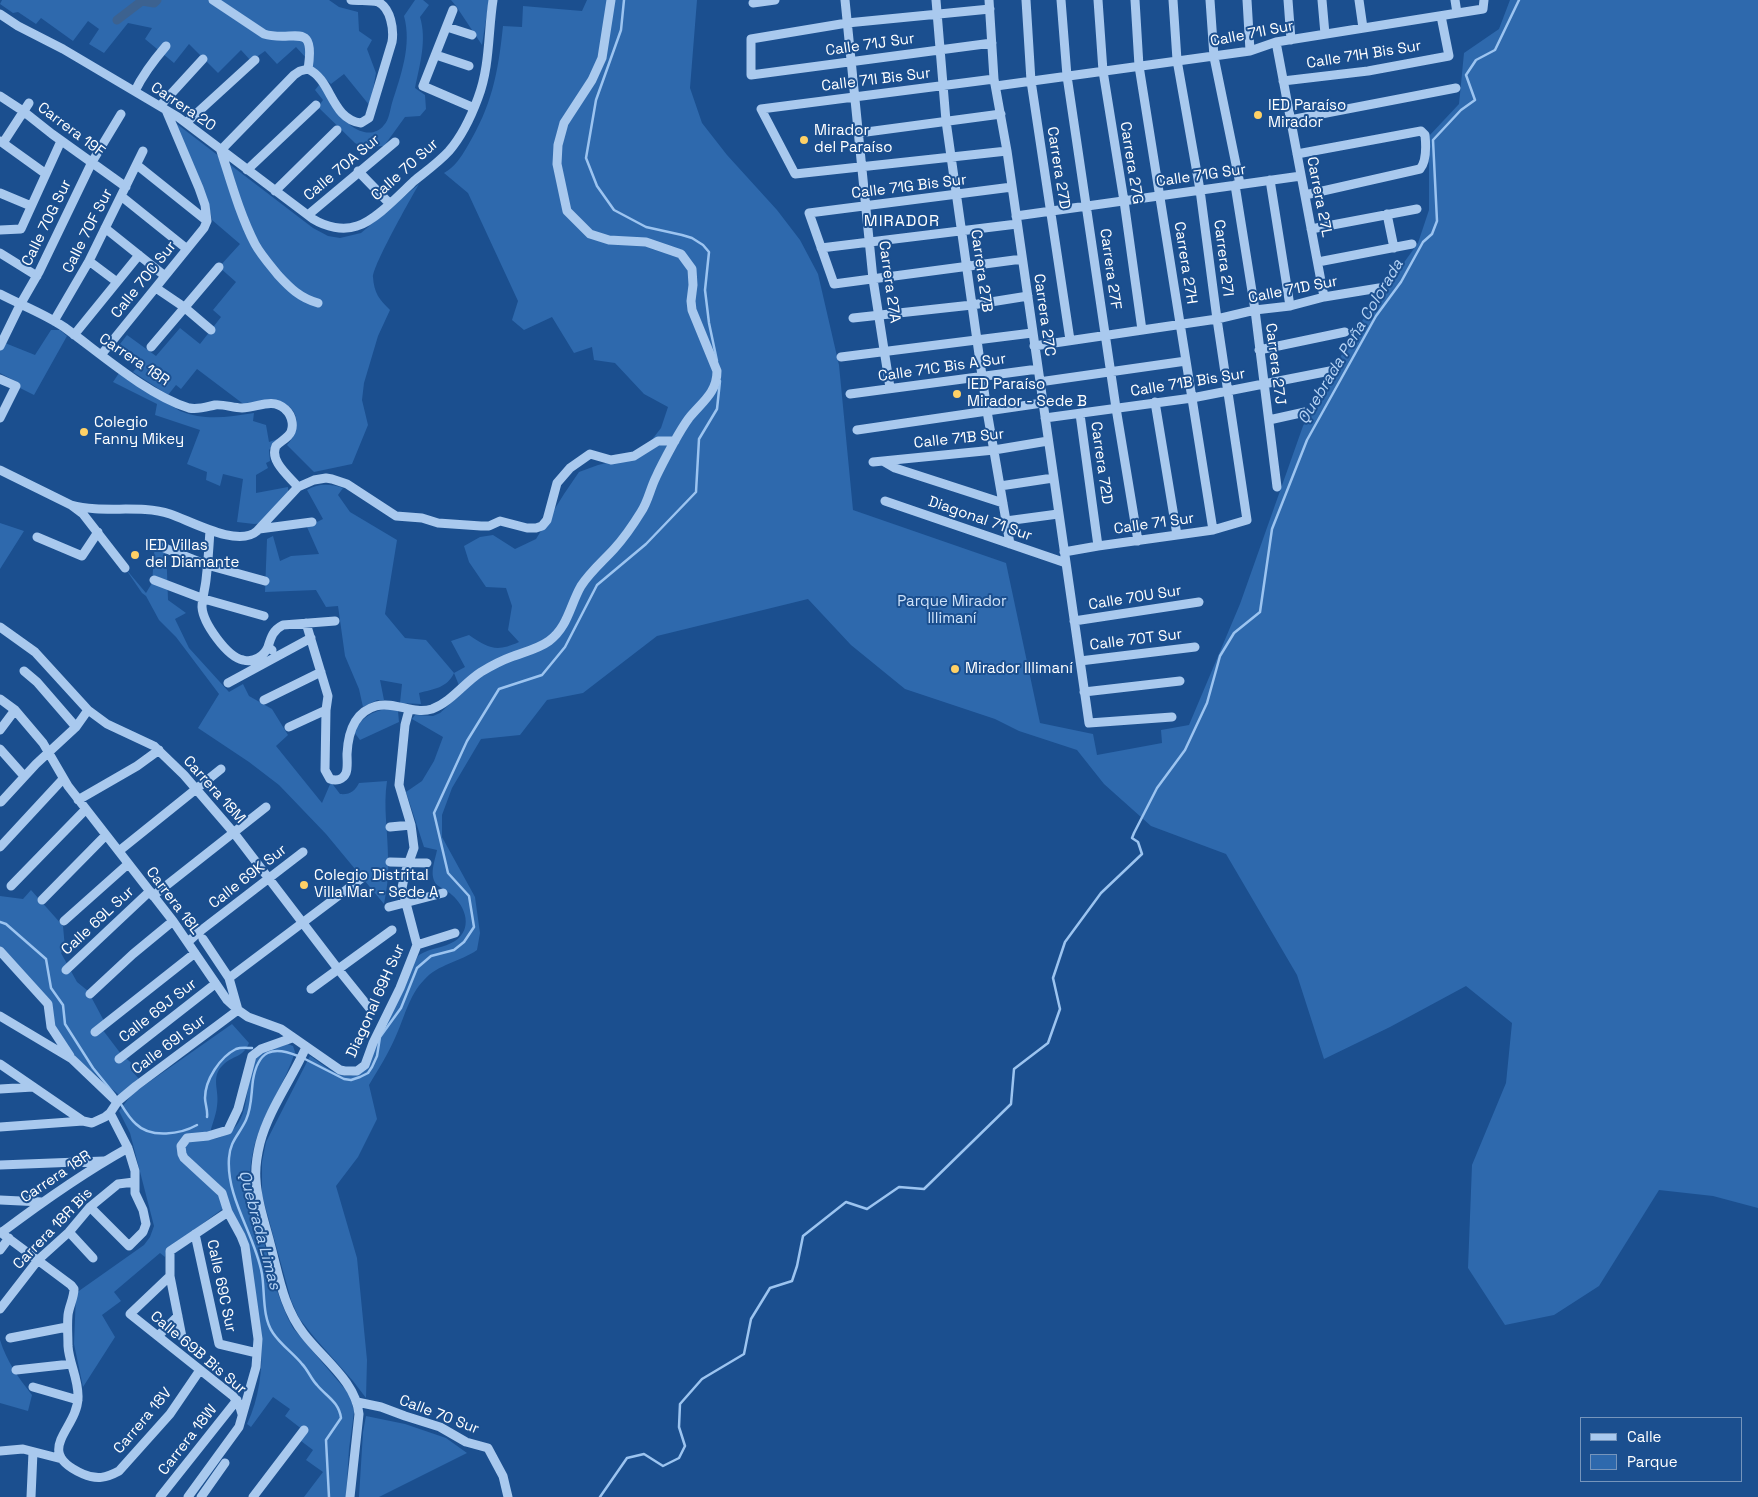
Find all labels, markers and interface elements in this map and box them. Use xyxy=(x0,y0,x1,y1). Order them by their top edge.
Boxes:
street label: Calle 71I Sur xyxy=(1209,17,1295,51)
street label: Calle 71J Sur xyxy=(824,30,916,60)
street label: Calle 71H Bis Sur xyxy=(1305,37,1423,73)
street label: Calle 71I Bis Sur xyxy=(820,64,932,96)
street label: Carrera 20 xyxy=(147,79,219,135)
place label: IED Paraíso Mirador xyxy=(1268,97,1346,132)
street label: Carrera 19F xyxy=(34,99,108,161)
marker: IED Paraíso Mirador xyxy=(1252,109,1264,121)
street label: Carrera 27G xyxy=(1116,120,1146,206)
place label: Mirador del Paraíso xyxy=(814,122,892,157)
street label: Carrera 27D xyxy=(1043,125,1073,211)
street label: Calle 70A Sur xyxy=(300,131,384,205)
marker: Mirador del Paraíso xyxy=(798,134,810,146)
street label: Calle 70 Sur xyxy=(368,135,442,205)
street label: Carrera 27L xyxy=(1302,155,1336,239)
street label: Calle 71G Sur xyxy=(1155,161,1247,191)
street label: Calle 71G Bis Sur xyxy=(850,171,968,203)
street label: Calle 70G Sur xyxy=(18,177,76,269)
street label: Calle 70F Sur xyxy=(59,186,117,276)
district label: MIRADOR xyxy=(863,212,941,232)
street label: Carrera 27I xyxy=(1209,219,1237,297)
street label: Carrera 27H xyxy=(1170,220,1200,306)
street label: Carrera 27F xyxy=(1095,227,1125,311)
street label: Carrera 27B xyxy=(966,228,996,314)
street label: Calle 70C Sur xyxy=(107,238,181,322)
street label: Carrera 27A xyxy=(874,240,904,324)
water label: Quebrada Peña Colorada xyxy=(1294,256,1408,428)
street label: Carrera 27C xyxy=(1029,273,1059,357)
street label: Calle 71D Sur xyxy=(1247,273,1339,307)
street label: Carrera 27J xyxy=(1261,322,1289,406)
street label: Carrera 18R xyxy=(95,330,173,390)
street label: Calle 71C Bis A Sur xyxy=(877,350,1007,386)
street label: Calle 71B Bis Sur xyxy=(1129,365,1247,401)
place label: IED Paraíso Mirador - Sede B xyxy=(967,376,1087,411)
marker: IED Paraíso Mirador - Sede B xyxy=(951,388,963,400)
place label: Colegio Fanny Mikey xyxy=(94,414,184,449)
street label: Carrera 72D xyxy=(1086,420,1116,506)
street label: Calle 71B Sur xyxy=(913,425,1005,453)
marker: Colegio Fanny Mikey xyxy=(78,426,90,438)
street label: Diagonal 71 Sur xyxy=(926,493,1034,545)
street label: Calle 71 Sur xyxy=(1113,509,1195,539)
place label: IED Villas del Diamante xyxy=(145,537,239,572)
marker: IED Villas del Diamante xyxy=(129,549,141,561)
street label: Calle 70U Sur xyxy=(1087,582,1183,614)
park label: Parque Mirador Illimaní xyxy=(897,593,1007,628)
street label: Calle 70T Sur xyxy=(1089,625,1183,655)
place label: Mirador Illimaní xyxy=(965,660,1073,678)
marker: Mirador Illimaní xyxy=(949,663,961,675)
street label: Carrera 18M xyxy=(179,753,249,827)
street label: Calle 69K Sur xyxy=(206,841,290,913)
street label: Carrera 18L xyxy=(142,864,204,938)
place label: Colegio Distrital Villa Mar - Sede A xyxy=(314,867,438,902)
marker: Colegio Distrital Villa Mar - Sede A xyxy=(298,879,310,891)
street label: Calle 69L Sur xyxy=(58,883,138,959)
street label: Diagonal 69H Sur xyxy=(343,941,409,1061)
street label: Calle 69J Sur xyxy=(116,975,200,1047)
street label: Calle 69I Sur xyxy=(128,1011,210,1079)
street label: Carrera 18R xyxy=(17,1147,95,1207)
water label: Quebrada Limas xyxy=(234,1168,284,1292)
street label: Carrera 18R Bis xyxy=(10,1184,96,1274)
street label: Calle 69C Sur xyxy=(202,1238,240,1334)
street label: Calle 69B Bis Sur xyxy=(146,1308,250,1398)
street label: Carrera 18V xyxy=(110,1384,176,1458)
street label: Calle 70 Sur xyxy=(396,1392,482,1438)
street label: Carrera 18W xyxy=(155,1401,221,1479)
legend xyxy=(1580,1417,1743,1482)
text: Calle xyxy=(1627,1427,1662,1446)
text: Parque xyxy=(1627,1452,1678,1471)

